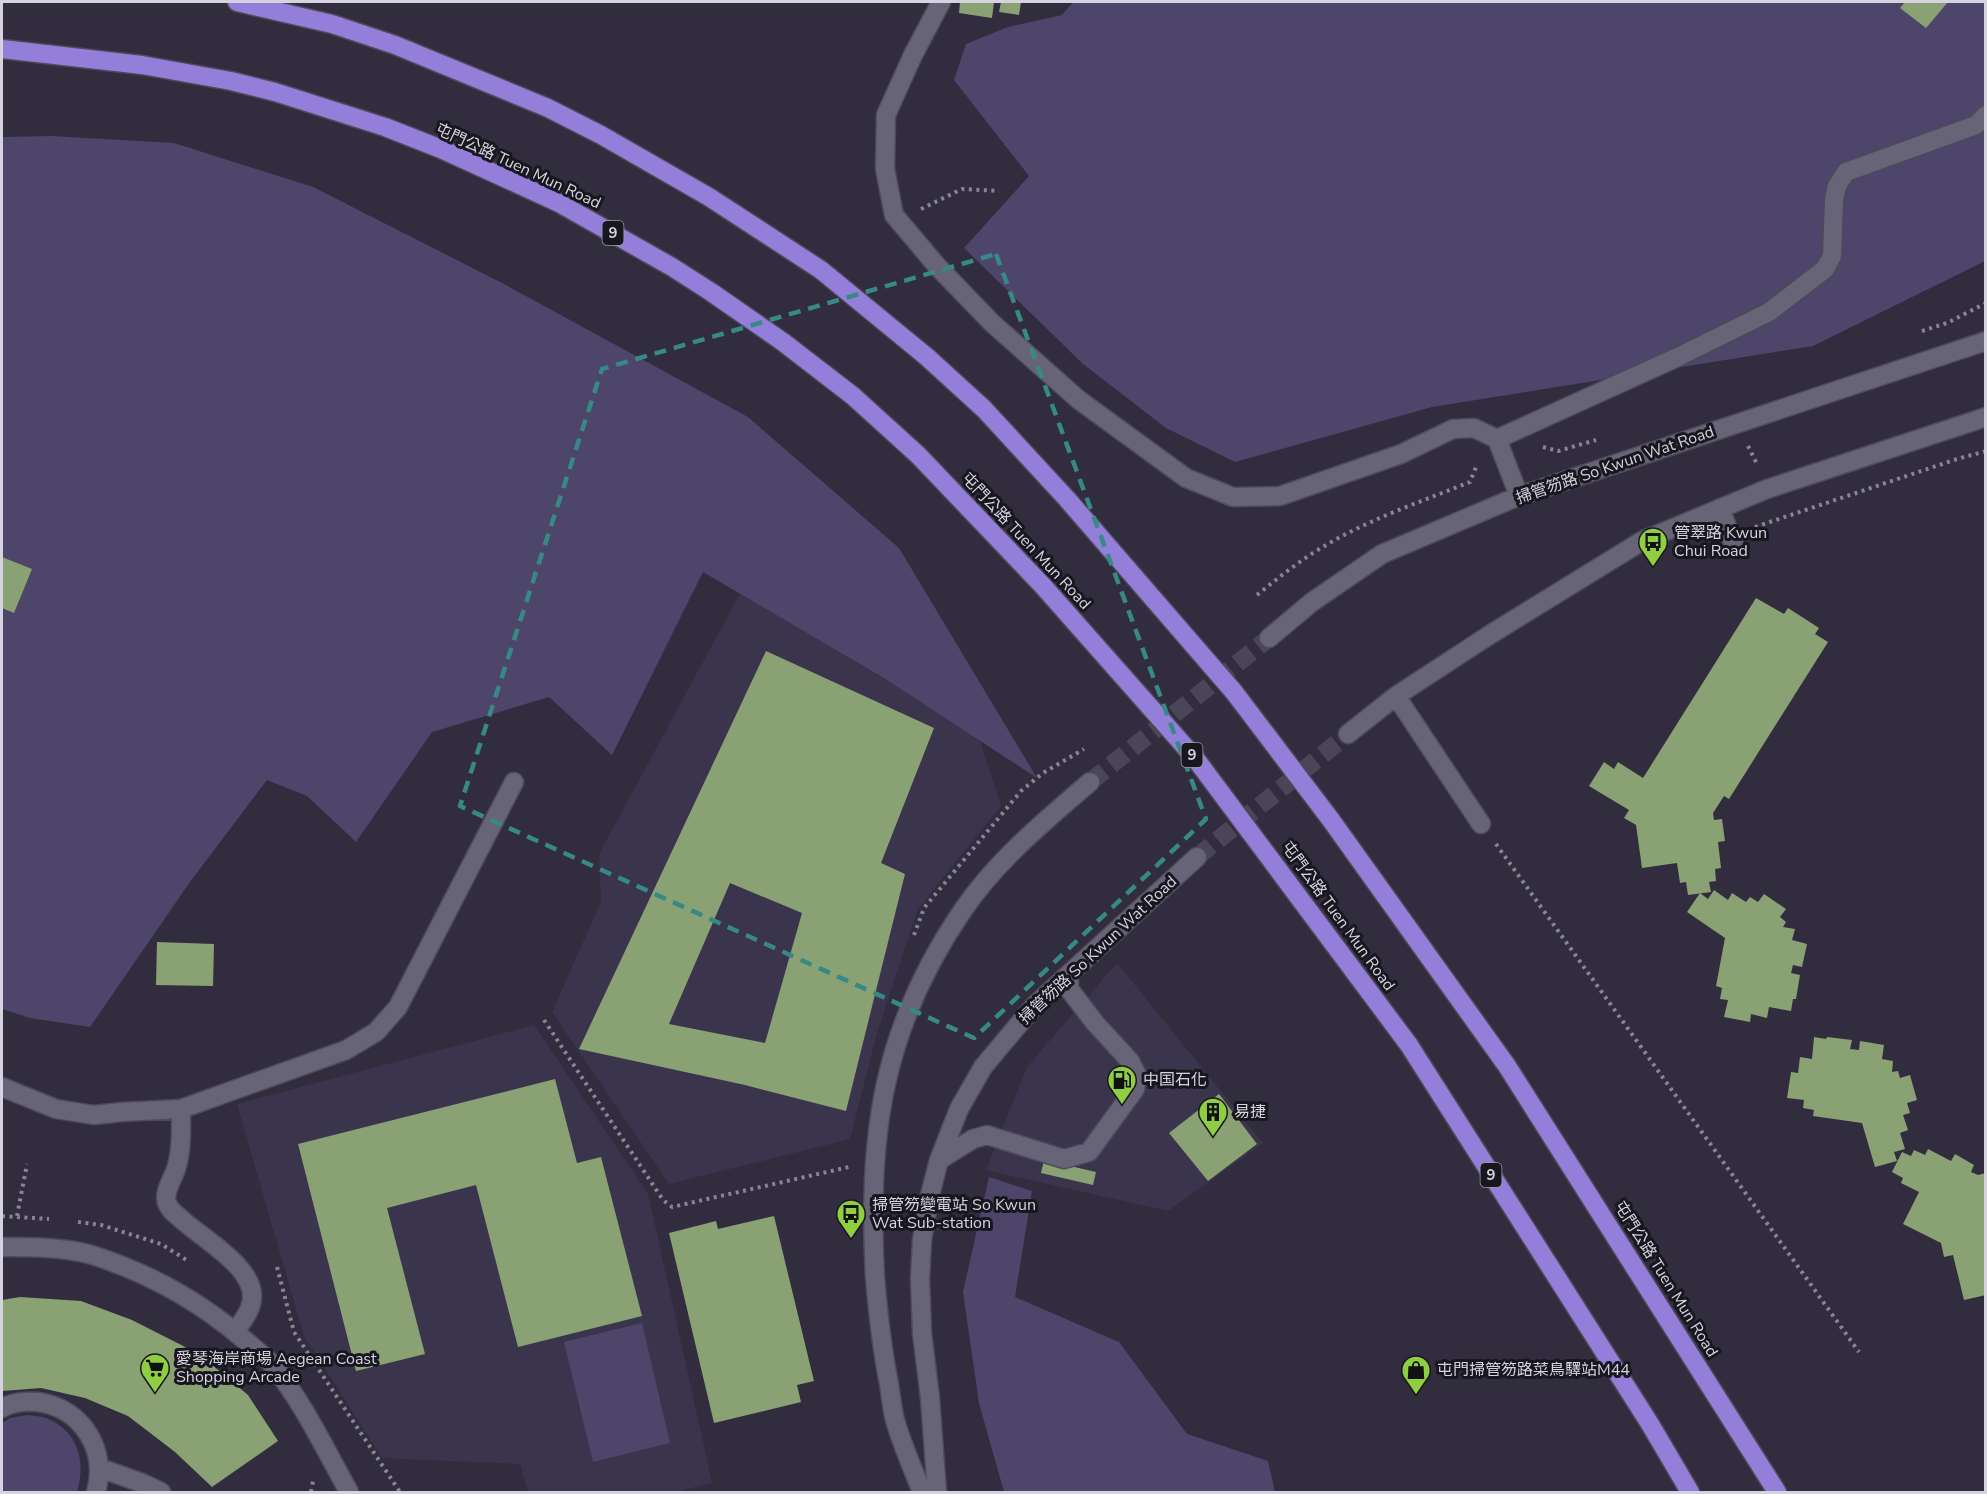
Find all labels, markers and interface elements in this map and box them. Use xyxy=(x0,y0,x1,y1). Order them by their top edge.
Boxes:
street label: 屯門公路 Tuen Mun Road xyxy=(432,118,604,214)
road number: 9 xyxy=(602,221,624,245)
street label: 掃管笏路 So Kwun Wat Road xyxy=(1513,421,1717,509)
street label: 屯門公路 Tuen Mun Road xyxy=(956,468,1096,614)
place label: 管翠路 Kwun Chui Road xyxy=(1674,522,1767,562)
bus stop icon: 管翠路 Kwun Chui Road xyxy=(1637,526,1669,568)
road number: 9 xyxy=(1182,743,1202,767)
street label: 屯門公路 Tuen Mun Road xyxy=(1276,837,1400,995)
street label: 掃管笏路 So Kwun Wat Road xyxy=(1014,871,1182,1029)
fuel station icon: 中国石化 xyxy=(1106,1064,1138,1106)
place label: 中国石化 xyxy=(1143,1069,1207,1091)
building icon: 易捷 xyxy=(1197,1096,1229,1138)
place label: 易捷 xyxy=(1234,1101,1266,1123)
road number: 9 xyxy=(1480,1163,1502,1187)
place label: 掃管笏變電站 So Kwun Wat Sub-station xyxy=(872,1194,1036,1234)
street label: 屯門公路 Tuen Mun Road xyxy=(1609,1197,1723,1361)
bus stop icon: 掃管笏變電站 So Kwun Wat Sub-station xyxy=(835,1198,867,1240)
place label: 愛琴海岸商場 Aegean Coast Shopping Arcade xyxy=(176,1348,377,1388)
supermarket icon: 愛琴海岸商場 Aegean Coast Shopping Arcade xyxy=(139,1352,171,1394)
shop icon: 屯門掃管笏路菜鳥驛站M44 xyxy=(1400,1354,1432,1396)
place label: 屯門掃管笏路菜鳥驛站M44 xyxy=(1437,1359,1630,1381)

